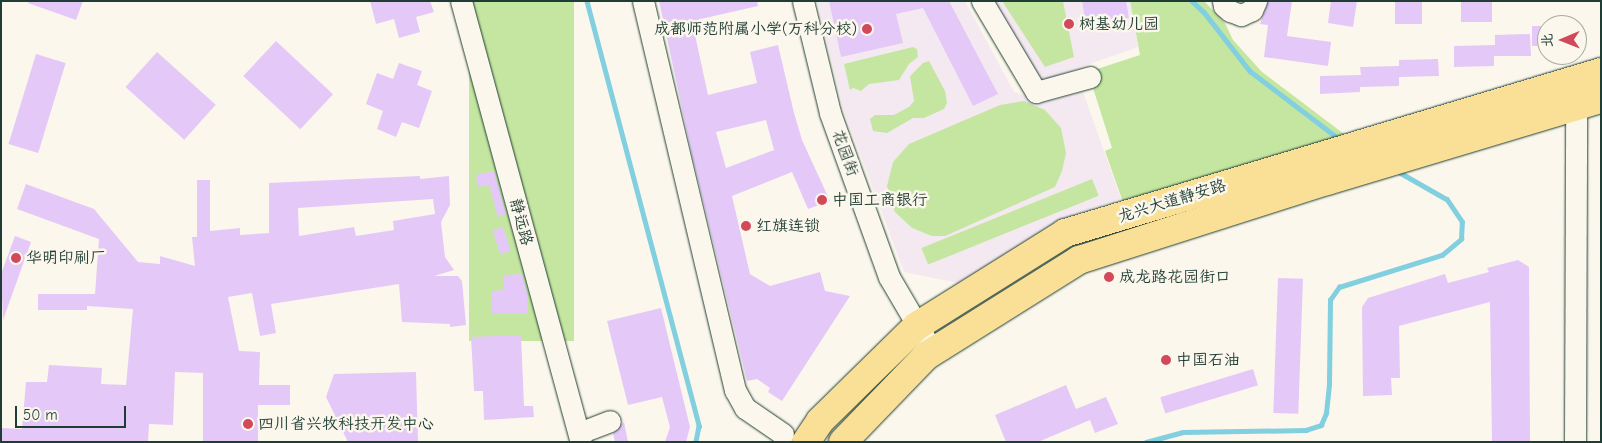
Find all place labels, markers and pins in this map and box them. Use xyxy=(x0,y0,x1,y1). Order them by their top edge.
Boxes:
place label: 树基幼儿园 xyxy=(1079,14,1159,34)
marker: 树基幼儿园 xyxy=(1063,18,1075,30)
place label: 成都师范附属小学(万科分校) xyxy=(654,19,857,39)
marker: 成都师范附属小学(万科分校) xyxy=(861,23,873,35)
place label: 中国工商银行 xyxy=(832,190,928,210)
marker: 中国工商银行 xyxy=(816,194,828,206)
place label: 红旗连锁 xyxy=(756,216,820,236)
marker: 红旗连锁 xyxy=(740,220,752,232)
place label: 华明印刷厂 xyxy=(26,248,106,268)
marker: 华明印刷厂 xyxy=(10,252,22,264)
place label: 成龙路花园街口 xyxy=(1119,267,1231,287)
marker: 成龙路花园街口 xyxy=(1103,271,1115,283)
place label: 中国石油 xyxy=(1176,350,1240,370)
marker: 中国石油 xyxy=(1160,354,1172,366)
place label: 四川省兴牧科技开发中心 xyxy=(258,414,434,434)
marker: 四川省兴牧科技开发中心 xyxy=(242,418,254,430)

